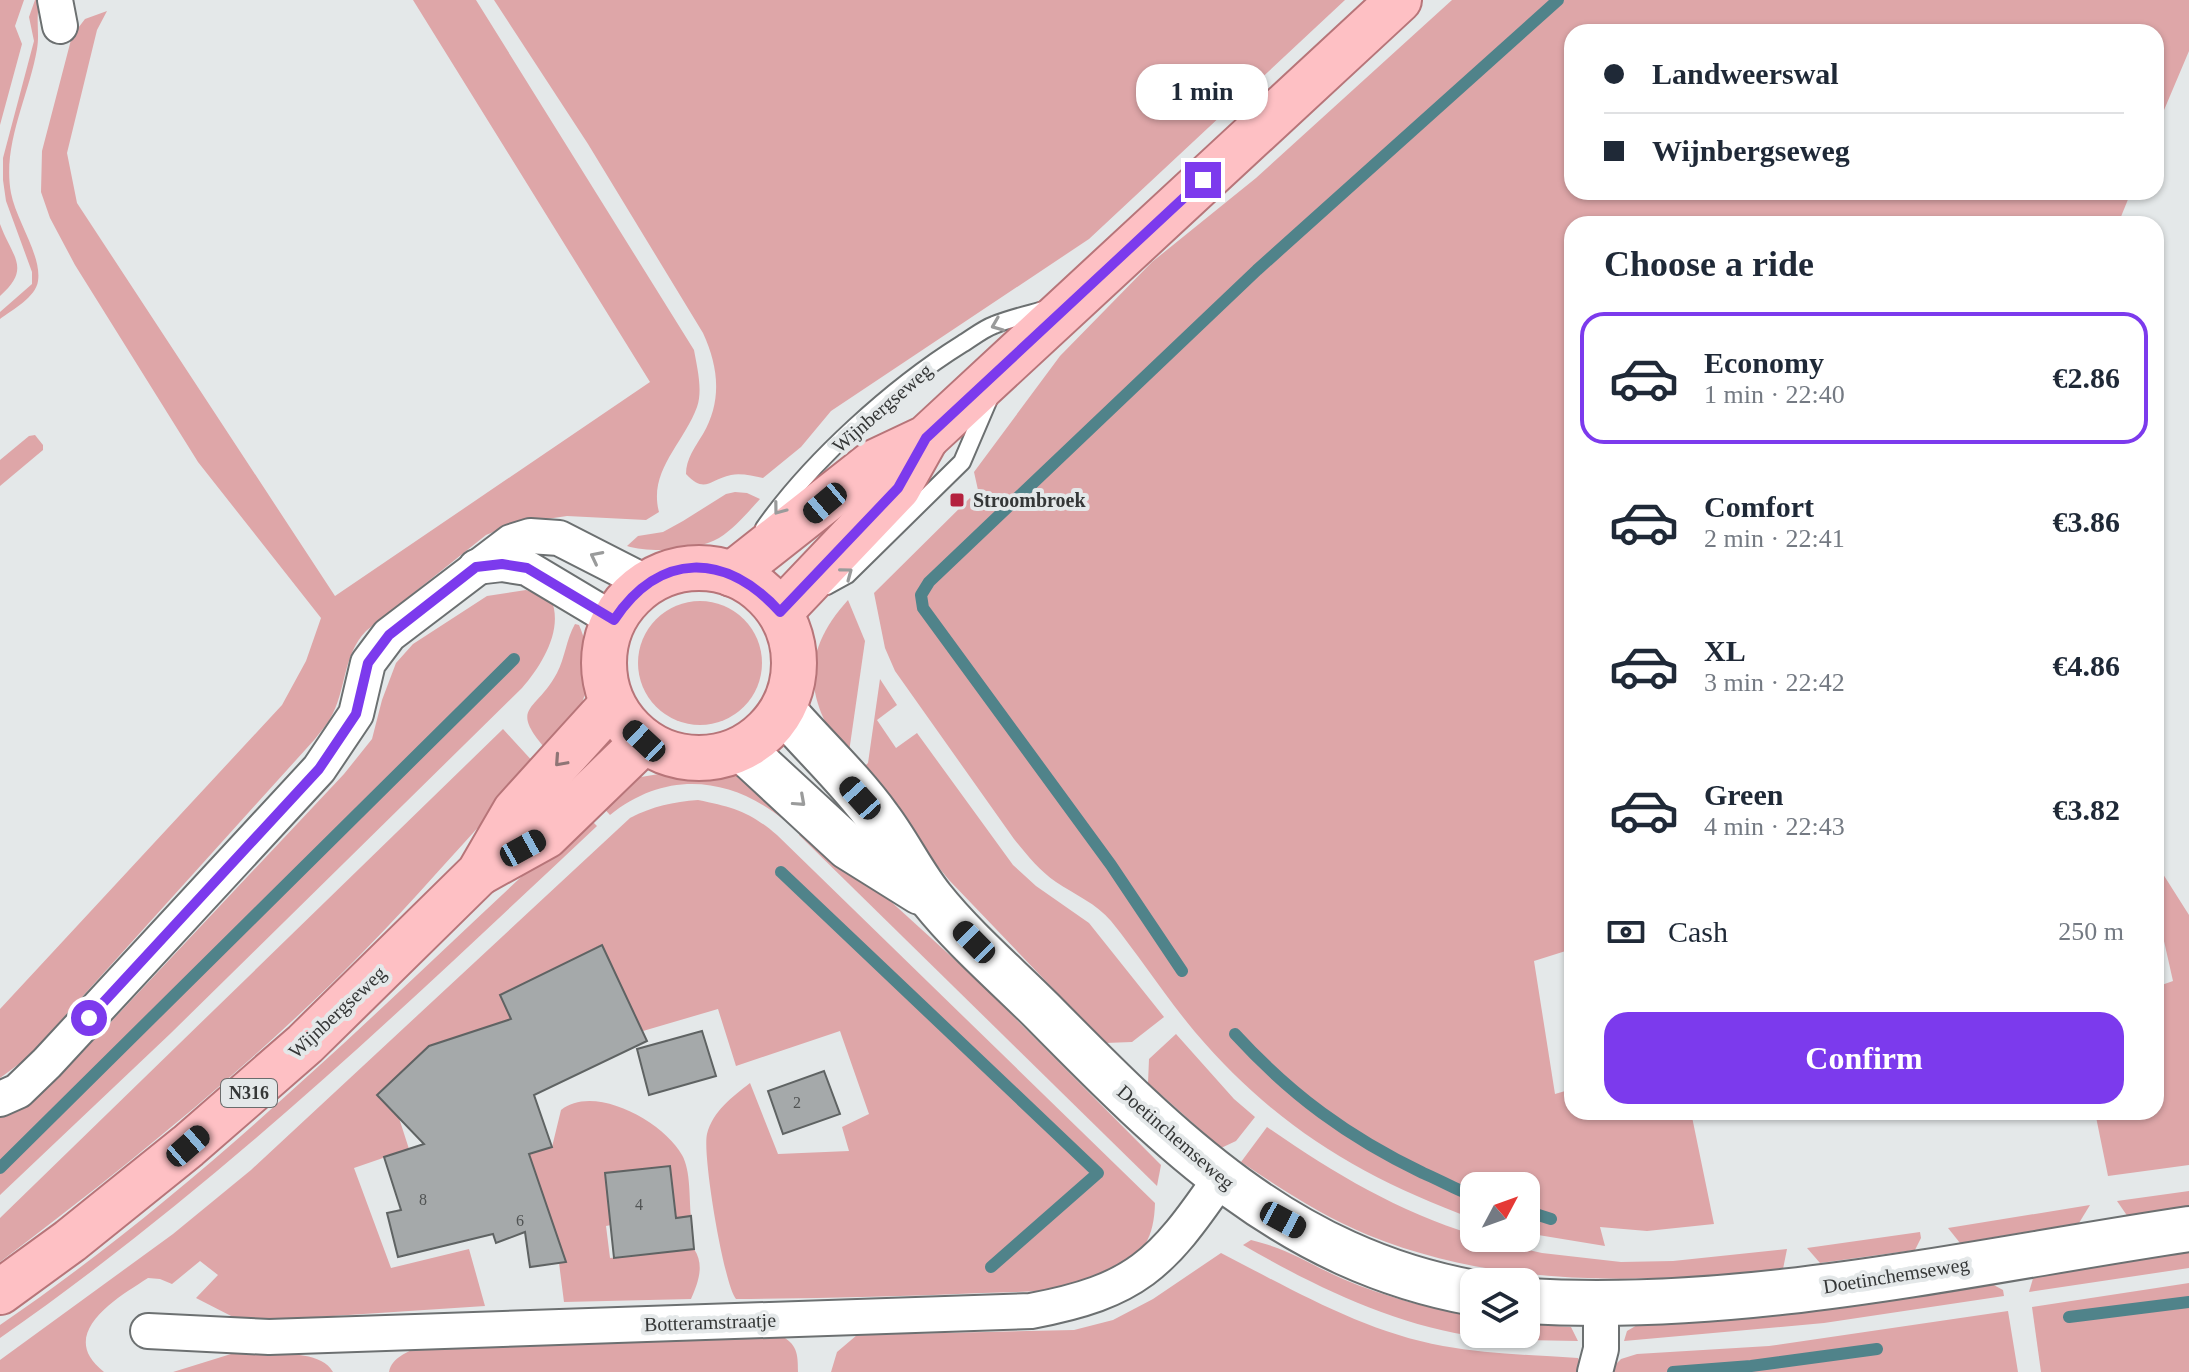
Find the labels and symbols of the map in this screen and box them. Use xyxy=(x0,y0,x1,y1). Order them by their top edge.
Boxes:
callout: 1 min xyxy=(1137,64,1269,120)
route end xyxy=(1185,162,1221,198)
one-way arrow xyxy=(991,315,1005,332)
street label: Wijnbergseweg xyxy=(828,359,937,458)
car xyxy=(799,478,851,528)
place label: Stroombroek xyxy=(973,489,1086,511)
marker: Stroombroek xyxy=(948,491,966,509)
one-way arrow xyxy=(774,500,788,515)
one-way arrow xyxy=(590,551,605,567)
one-way arrow xyxy=(838,568,853,582)
car xyxy=(618,716,670,766)
one-way arrow xyxy=(555,752,569,767)
car xyxy=(835,772,885,824)
one-way arrow xyxy=(790,792,805,806)
car xyxy=(496,826,550,870)
car xyxy=(949,917,999,967)
street label: Wijnbergseweg xyxy=(284,962,391,1063)
route start xyxy=(71,1000,107,1036)
road number: N316 xyxy=(221,1079,277,1107)
street label: Doetinchemseweg xyxy=(1112,1080,1239,1195)
house number: 2 xyxy=(793,1094,801,1111)
car xyxy=(162,1121,214,1171)
north arrow xyxy=(1460,1172,1540,1252)
house number: 8 xyxy=(419,1191,427,1208)
house number: 4 xyxy=(635,1196,643,1213)
car xyxy=(1256,1198,1310,1242)
house number: 6 xyxy=(516,1212,524,1229)
street label: Doetinchemseweg xyxy=(1821,1253,1971,1298)
street label: Botteramstraatje xyxy=(644,1309,777,1336)

